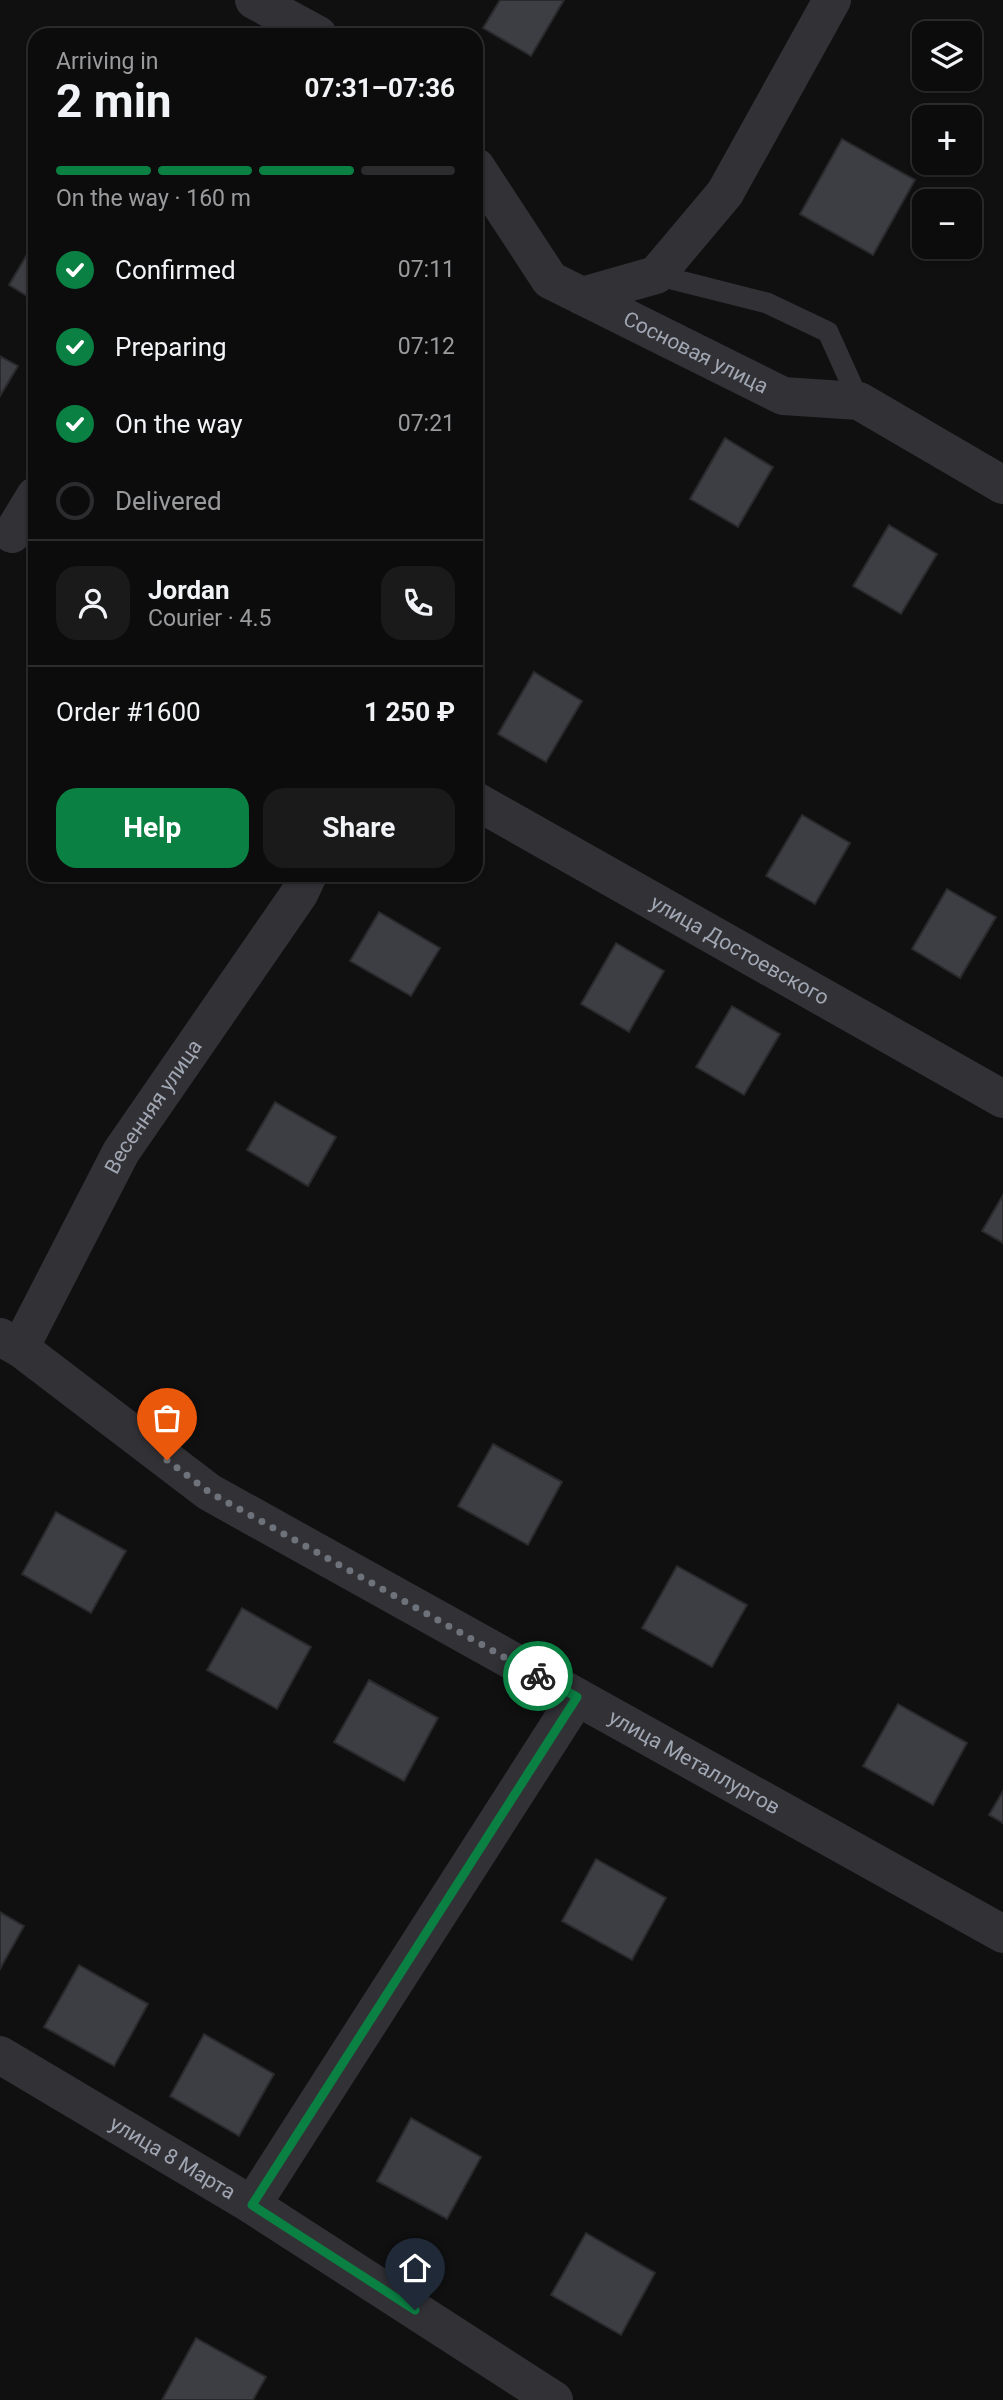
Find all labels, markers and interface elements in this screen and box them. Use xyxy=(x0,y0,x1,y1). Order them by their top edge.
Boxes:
map controls xyxy=(912,21,982,259)
button: layers xyxy=(912,21,982,91)
text: Arriving in xyxy=(56,48,159,75)
text: 07:31–07:36 xyxy=(305,73,455,103)
text: 2 min xyxy=(56,74,172,128)
button: + xyxy=(912,105,982,175)
text: On the way · 160 m xyxy=(56,185,251,212)
button: − xyxy=(912,189,982,259)
icon: check xyxy=(56,251,94,289)
text: Confirmed xyxy=(115,255,236,285)
text: 07:11 xyxy=(398,256,455,283)
street label: Сосновая улица xyxy=(619,307,772,399)
icon: check xyxy=(56,328,94,366)
text: Preparing xyxy=(115,332,227,362)
text: 07:12 xyxy=(398,333,455,360)
icon: check xyxy=(56,405,94,443)
text: On the way xyxy=(115,409,243,439)
text: 07:21 xyxy=(398,410,455,437)
text: Delivered xyxy=(115,486,222,516)
button: person xyxy=(56,566,130,640)
button: phone xyxy=(381,566,455,640)
text: Jordan xyxy=(148,575,230,605)
text: Courier · 4.5 xyxy=(148,605,271,632)
text: Order #1600 xyxy=(56,697,201,727)
text: 1 250 ₽ xyxy=(364,697,455,727)
button: Help xyxy=(56,788,249,868)
button: Share xyxy=(263,788,455,868)
street label: улица Достоевского xyxy=(646,890,833,1010)
street label: Весенняя улица xyxy=(100,1035,207,1178)
pin xyxy=(137,1388,197,1460)
icon: bag xyxy=(148,1399,186,1437)
courier xyxy=(503,1641,573,1711)
icon: bike xyxy=(519,1657,557,1695)
street label: улица Металлургов xyxy=(605,1705,784,1819)
street label: улица 8 Марта xyxy=(106,2111,240,2204)
pin xyxy=(385,2238,445,2310)
icon: home xyxy=(396,2249,434,2287)

